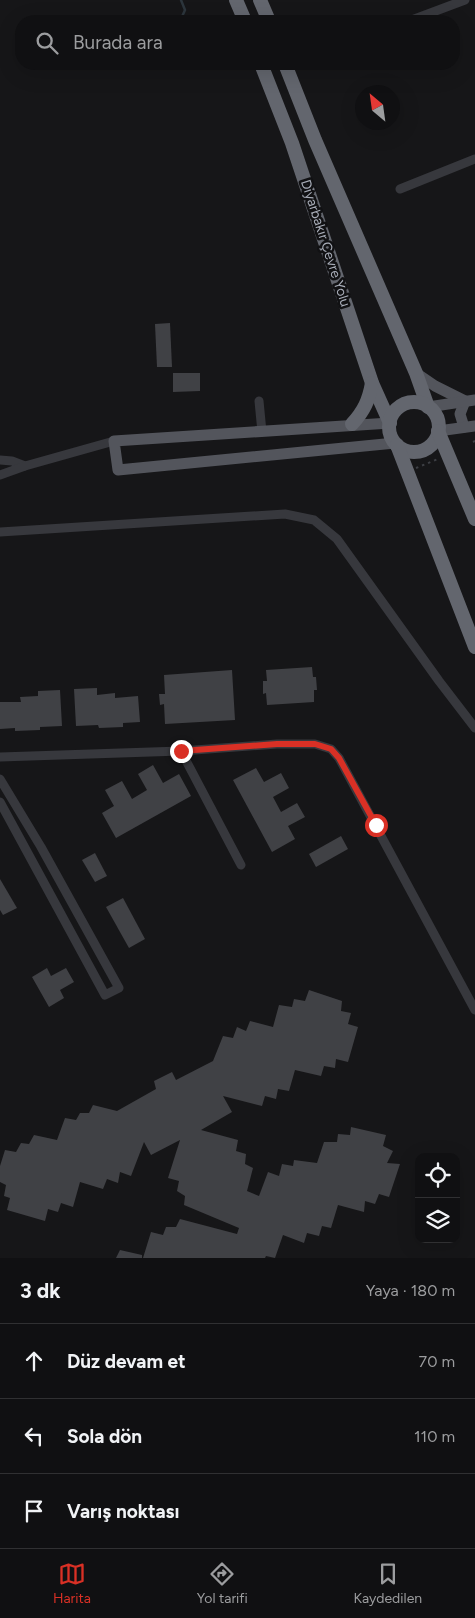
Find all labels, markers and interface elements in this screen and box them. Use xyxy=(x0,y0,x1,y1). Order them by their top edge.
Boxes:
search box xyxy=(15,15,460,70)
icon: search xyxy=(33,29,61,57)
text: Burada ara xyxy=(73,31,163,54)
north arrow xyxy=(355,85,400,130)
street label: Diyarbakır Çevre Yolu xyxy=(297,177,354,309)
route end xyxy=(170,740,193,763)
route start xyxy=(365,814,388,837)
map controls xyxy=(415,1153,460,1243)
button: locate xyxy=(415,1153,460,1198)
button: layers xyxy=(415,1198,460,1243)
text: 3 dk xyxy=(20,1278,60,1303)
text: Yaya · 180 m xyxy=(366,1281,455,1300)
icon: ahead xyxy=(20,1347,48,1375)
text: Düz devam et xyxy=(67,1350,186,1373)
text: 70 m xyxy=(419,1352,455,1371)
icon: left xyxy=(20,1422,48,1450)
text: Sola dön xyxy=(67,1425,142,1448)
text: 110 m xyxy=(414,1427,455,1446)
icon: arrive xyxy=(20,1497,48,1525)
text: Varış noktası xyxy=(67,1500,179,1523)
tab: Harita xyxy=(53,1560,91,1607)
tab: Yol tarifi xyxy=(197,1560,248,1607)
tab: Kaydedilen xyxy=(354,1560,422,1607)

